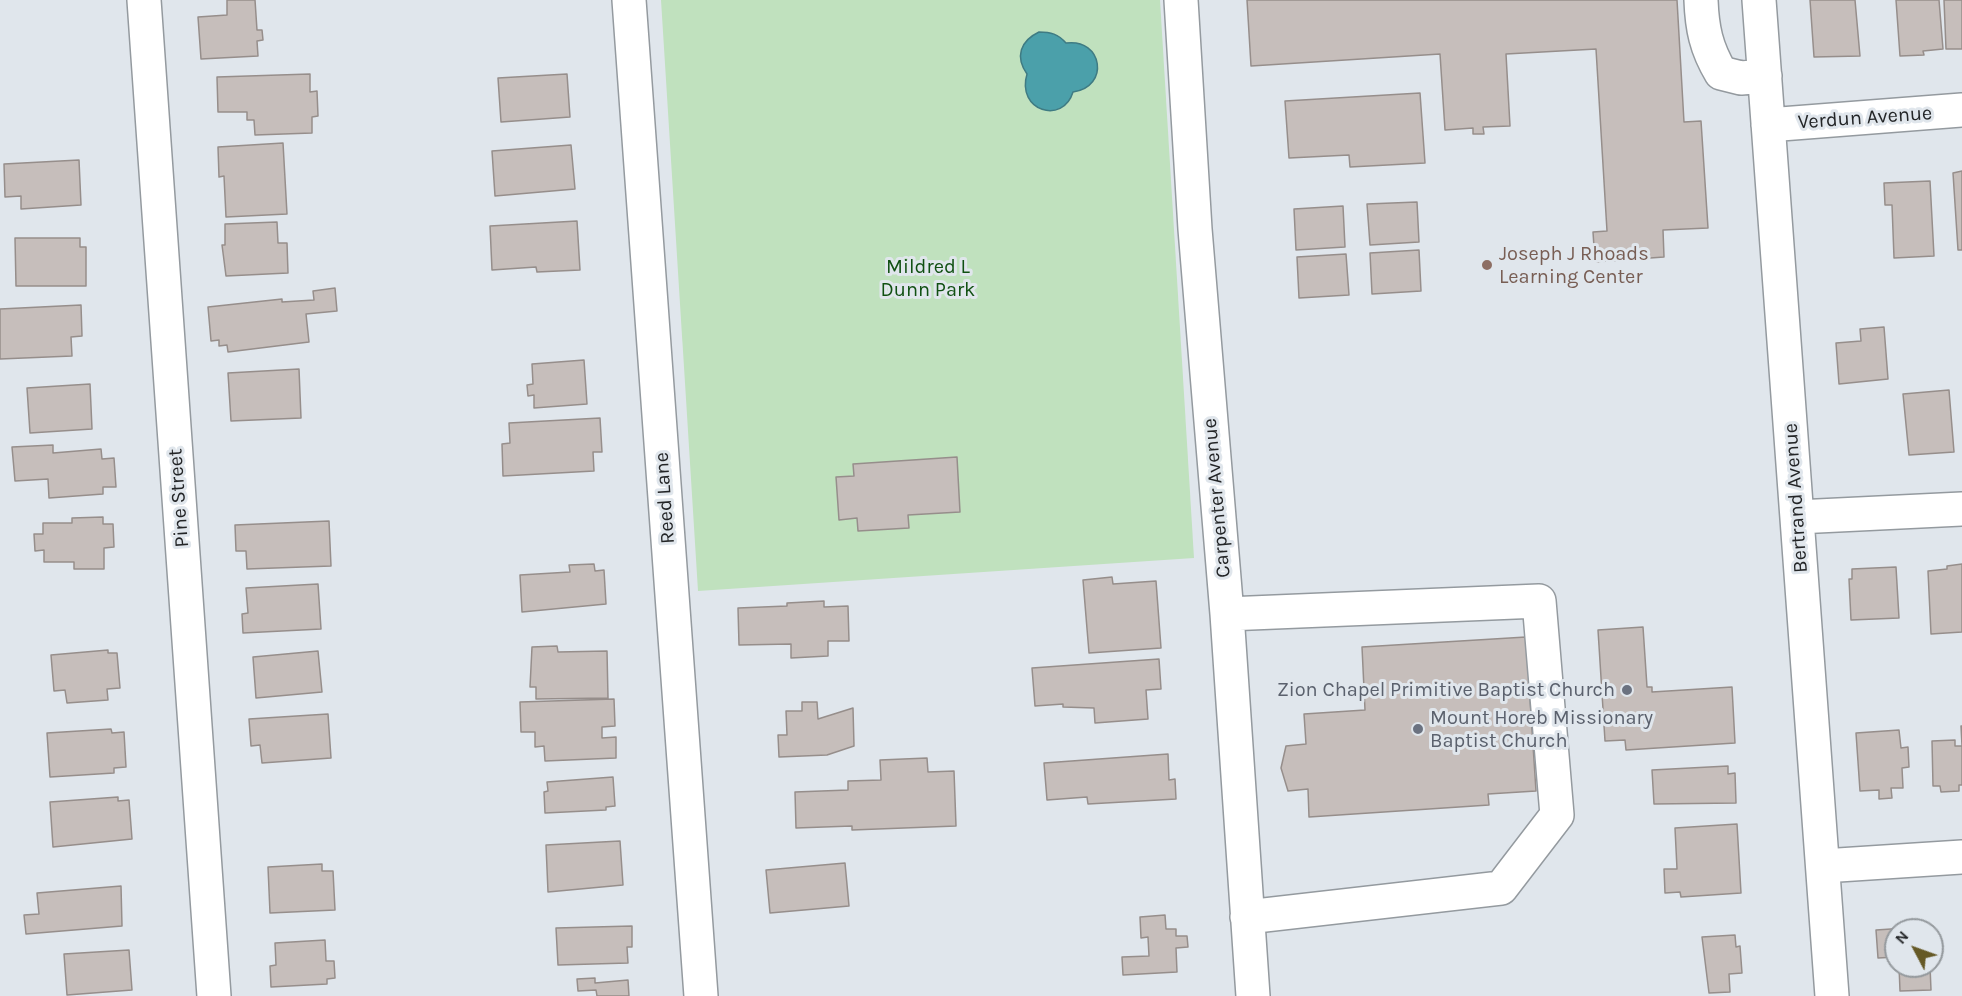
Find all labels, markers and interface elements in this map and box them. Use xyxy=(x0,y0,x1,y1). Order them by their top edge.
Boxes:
street label: Verdun Avenue xyxy=(1797,101,1933,135)
place label: Joseph J Rhoads Learning Center xyxy=(1499,242,1649,289)
park label: Mildred L Dunn Park xyxy=(881,255,975,302)
marker: Joseph J Rhoads Learning Center xyxy=(1480,258,1494,272)
street label: Carpenter Avenue xyxy=(1198,417,1236,579)
street label: Bertrand Avenue xyxy=(1779,422,1813,574)
street label: Pine Street xyxy=(164,448,194,548)
street label: Reed Lane xyxy=(650,451,680,545)
place label: Zion Chapel Primitive Baptist Church xyxy=(1277,678,1615,702)
marker: Zion Chapel Primitive Baptist Church xyxy=(1620,683,1634,697)
place label: Mount Horeb Missionary Baptist Church xyxy=(1430,706,1653,753)
marker: Mount Horeb Missionary Baptist Church xyxy=(1411,722,1425,736)
north arrow xyxy=(1884,918,1944,978)
text: N xyxy=(1891,927,1912,948)

